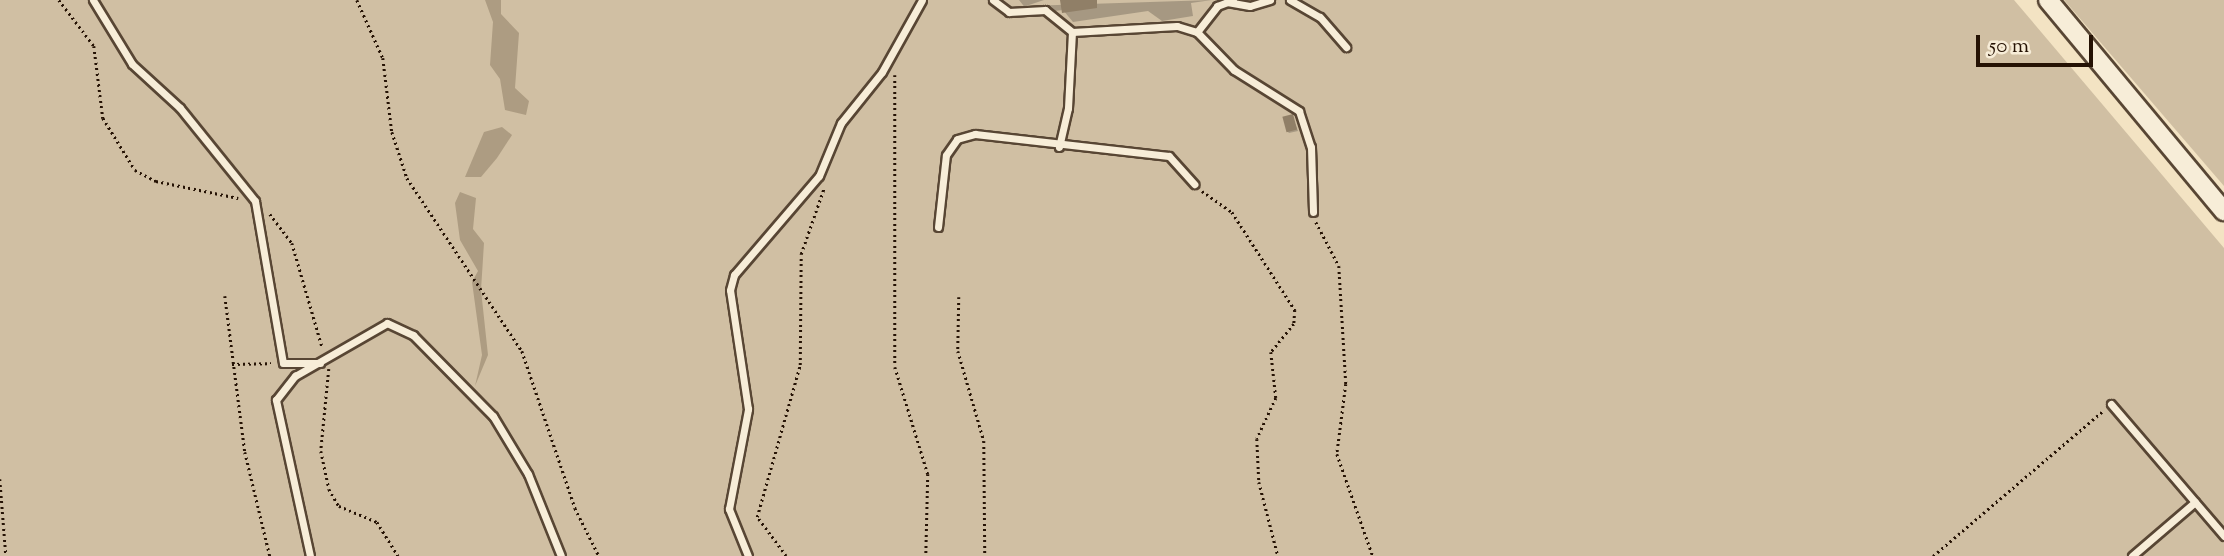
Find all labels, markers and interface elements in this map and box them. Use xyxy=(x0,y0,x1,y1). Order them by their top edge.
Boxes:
scale bar xyxy=(1979,21,2096,65)
text: 50 m xyxy=(1989,32,2029,62)

